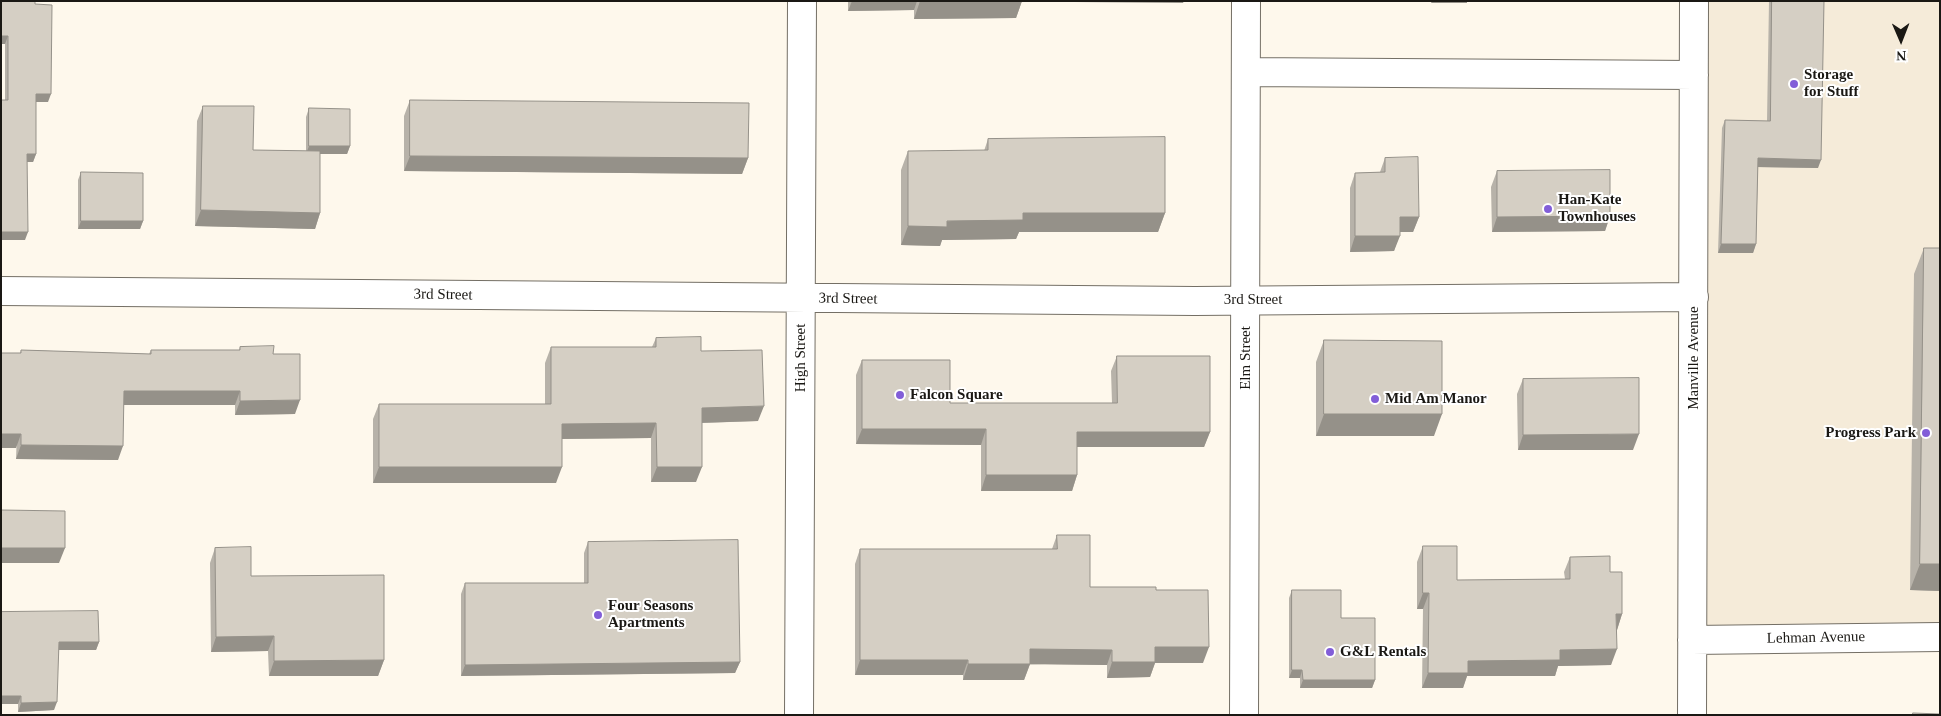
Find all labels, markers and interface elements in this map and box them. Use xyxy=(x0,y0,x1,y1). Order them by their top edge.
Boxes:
north arrow xyxy=(1876,15,1926,65)
text: N xyxy=(1896,48,1906,63)
place label: Storage for Stuff xyxy=(1804,66,1859,101)
marker: Storage for Stuff xyxy=(1788,78,1800,90)
place label: Han-Kate Townhouses xyxy=(1558,191,1636,226)
marker: Han-Kate Townhouses xyxy=(1542,203,1554,215)
street label: 3rd Street xyxy=(413,285,473,305)
street label: 3rd Street xyxy=(818,289,878,309)
street label: 3rd Street xyxy=(1224,291,1282,309)
street label: Manville Avenue xyxy=(1685,306,1703,410)
street label: High Street xyxy=(792,324,810,392)
street label: Elm Street xyxy=(1237,326,1255,390)
place label: Falcon Square xyxy=(910,386,1003,404)
marker: Falcon Square xyxy=(894,389,906,401)
place label: Mid Am Manor xyxy=(1385,390,1487,408)
marker: Mid Am Manor xyxy=(1369,393,1381,405)
place label: Progress Park xyxy=(1825,424,1916,442)
marker: Progress Park xyxy=(1920,427,1932,439)
place label: Four Seasons Apartments xyxy=(608,597,693,632)
marker: Four Seasons Apartments xyxy=(592,609,604,621)
street label: Lehman Avenue xyxy=(1767,628,1865,648)
place label: G&L Rentals xyxy=(1340,643,1426,661)
marker: G&L Rentals xyxy=(1324,646,1336,658)

